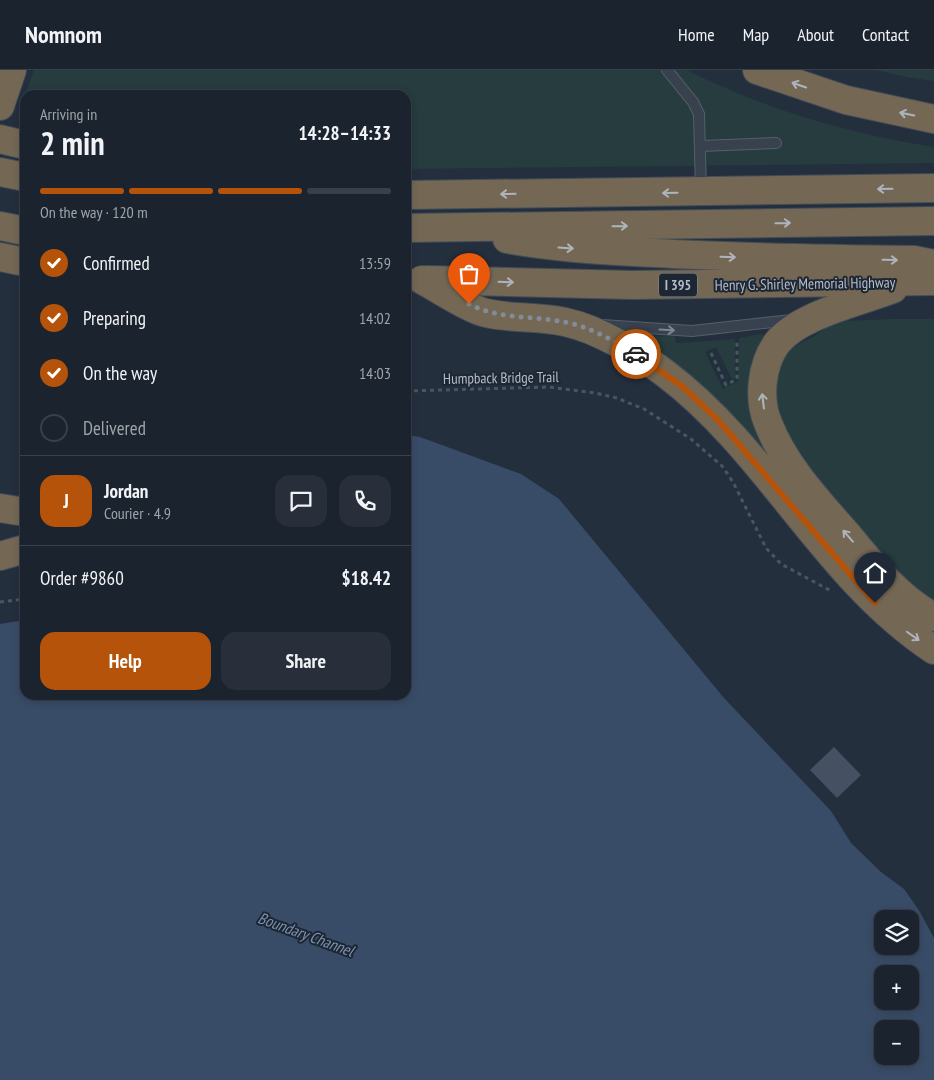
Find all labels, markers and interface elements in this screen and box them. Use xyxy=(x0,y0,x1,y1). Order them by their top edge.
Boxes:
text: Nomnom xyxy=(25,19,102,50)
text: Home xyxy=(678,23,715,46)
text: Map xyxy=(743,23,769,46)
text: About xyxy=(797,23,834,46)
text: Contact xyxy=(862,23,909,46)
one-way arrow xyxy=(792,80,808,89)
text: Arriving in xyxy=(40,104,97,124)
one-way arrow xyxy=(899,109,915,118)
text: 14:28–14:33 xyxy=(298,121,391,145)
text: 2 min xyxy=(40,122,105,164)
one-way arrow xyxy=(878,184,894,194)
one-way arrow xyxy=(663,188,679,197)
one-way arrow xyxy=(500,190,516,199)
text: On the way · 120 m xyxy=(40,202,148,222)
one-way arrow xyxy=(774,218,790,228)
one-way arrow xyxy=(612,221,628,230)
one-way arrow xyxy=(557,244,573,253)
icon: check xyxy=(40,249,68,277)
text: Confirmed xyxy=(83,251,150,275)
one-way arrow xyxy=(720,252,736,261)
text: 13:59 xyxy=(359,253,391,273)
pin xyxy=(448,253,490,304)
one-way arrow xyxy=(882,255,898,265)
icon: bag xyxy=(455,260,483,288)
street label: Henry G. Shirley Memorial Highway xyxy=(715,272,896,295)
road number: I 395 xyxy=(659,274,697,296)
one-way arrow xyxy=(498,277,514,287)
icon: check xyxy=(40,304,68,332)
text: Preparing xyxy=(83,306,146,330)
text: 14:02 xyxy=(359,308,391,328)
one-way arrow xyxy=(659,326,675,335)
courier xyxy=(611,329,661,379)
icon: car xyxy=(622,340,650,368)
icon: check xyxy=(40,359,68,387)
text: On the way xyxy=(83,361,157,385)
text: 14:03 xyxy=(359,363,391,383)
street label: Humpback Bridge Trail xyxy=(443,367,560,388)
one-way arrow xyxy=(758,393,768,409)
text: Delivered xyxy=(83,416,146,440)
button: chat xyxy=(275,475,327,527)
button: phone xyxy=(339,475,391,527)
text: Jordan xyxy=(104,479,148,503)
text: J xyxy=(63,489,69,513)
text: Courier · 4.9 xyxy=(104,503,171,523)
one-way arrow xyxy=(843,530,854,543)
pin xyxy=(854,552,896,603)
icon: home xyxy=(861,559,889,587)
text: Order #9860 xyxy=(40,566,124,590)
text: $18.42 xyxy=(342,566,391,590)
one-way arrow xyxy=(906,631,920,641)
button: Help xyxy=(40,632,211,690)
button: Share xyxy=(221,632,391,690)
water label: Boundary Channel xyxy=(255,907,358,961)
map controls xyxy=(874,910,919,1065)
button: layers xyxy=(874,910,919,955)
button: + xyxy=(874,965,919,1010)
button: − xyxy=(874,1020,919,1065)

